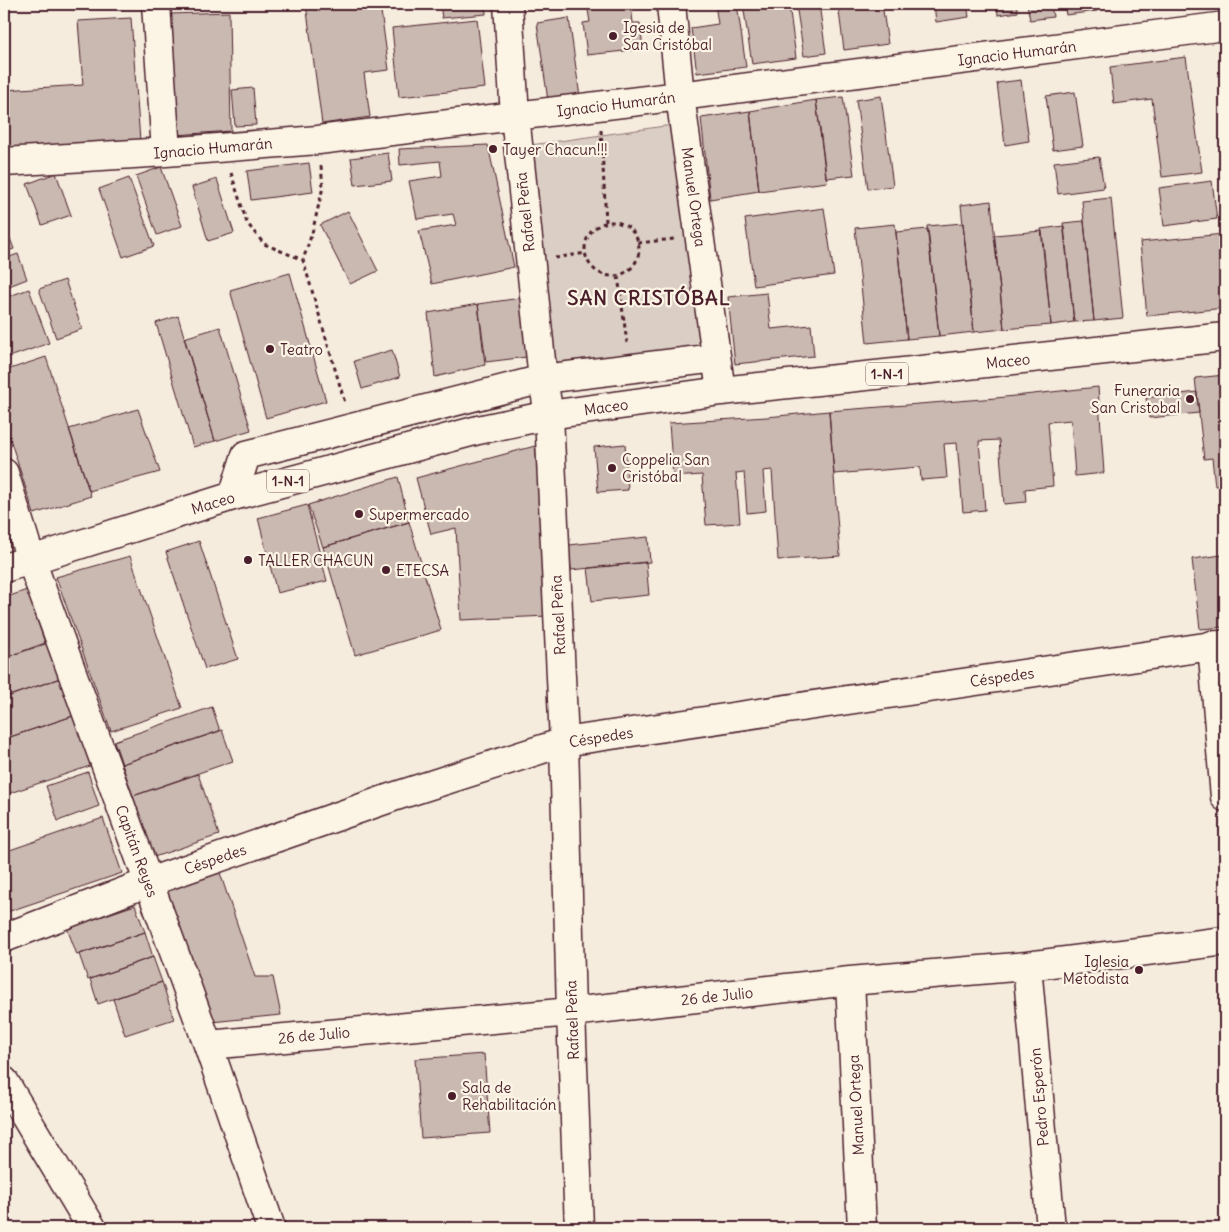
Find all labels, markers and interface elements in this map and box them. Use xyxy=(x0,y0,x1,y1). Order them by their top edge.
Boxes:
place label: Igesia de San Cristóbal xyxy=(623,18,712,54)
marker: Igesia de San Cristóbal xyxy=(607,30,619,42)
street label: Ignacio Humarán xyxy=(957,36,1078,70)
street label: Ignacio Humarán xyxy=(556,87,677,121)
street label: Ignacio Humarán xyxy=(153,133,274,163)
place label: Tayer Chacun!!! xyxy=(503,140,608,159)
marker: Tayer Chacun!!! xyxy=(487,143,499,155)
street label: Manuel Ortega xyxy=(678,146,710,249)
street label: Rafael Peña xyxy=(511,171,539,253)
district label: SAN CRISTÓBAL xyxy=(567,285,731,310)
place label: Teatro xyxy=(280,340,323,359)
marker: Teatro xyxy=(264,343,276,355)
street label: Maceo xyxy=(985,349,1031,373)
road number: 1-N-1 xyxy=(866,362,908,386)
place label: Funeraria San Cristobal xyxy=(1091,381,1180,417)
marker: Funeraria San Cristobal xyxy=(1184,393,1196,405)
street label: Maceo xyxy=(583,395,629,419)
place label: Coppelia San Cristóbal xyxy=(622,450,710,486)
marker: Coppelia San Cristóbal xyxy=(606,462,618,474)
road number: 1-N-1 xyxy=(267,470,309,492)
street label: Maceo xyxy=(189,487,237,519)
place label: Supermercado xyxy=(369,505,469,524)
marker: Supermercado xyxy=(353,508,365,520)
place label: TALLER CHACUN xyxy=(258,551,374,570)
marker: TALLER CHACUN xyxy=(242,554,254,566)
place label: ETECSA xyxy=(396,561,449,580)
marker: ETECSA xyxy=(380,564,392,576)
street label: Rafael Peña xyxy=(546,574,570,655)
street label: Céspedes xyxy=(969,663,1036,691)
street label: Céspedes xyxy=(568,723,635,751)
street label: Capitán Reyes xyxy=(112,802,163,900)
street label: Céspedes xyxy=(181,839,249,879)
place label: Iglesia Metodista xyxy=(1063,952,1129,988)
marker: Iglesia Metodista xyxy=(1133,964,1145,976)
street label: Rafael Peña xyxy=(561,979,583,1060)
street label: 26 de Julio xyxy=(680,983,754,1009)
street label: 26 de Julio xyxy=(277,1022,351,1048)
street label: Pedro Esperón xyxy=(1025,1047,1053,1147)
street label: Manuel Ortega xyxy=(844,1054,868,1156)
place label: Sala de Rehabilitación xyxy=(462,1078,557,1114)
marker: Sala de Rehabilitación xyxy=(446,1090,458,1102)

